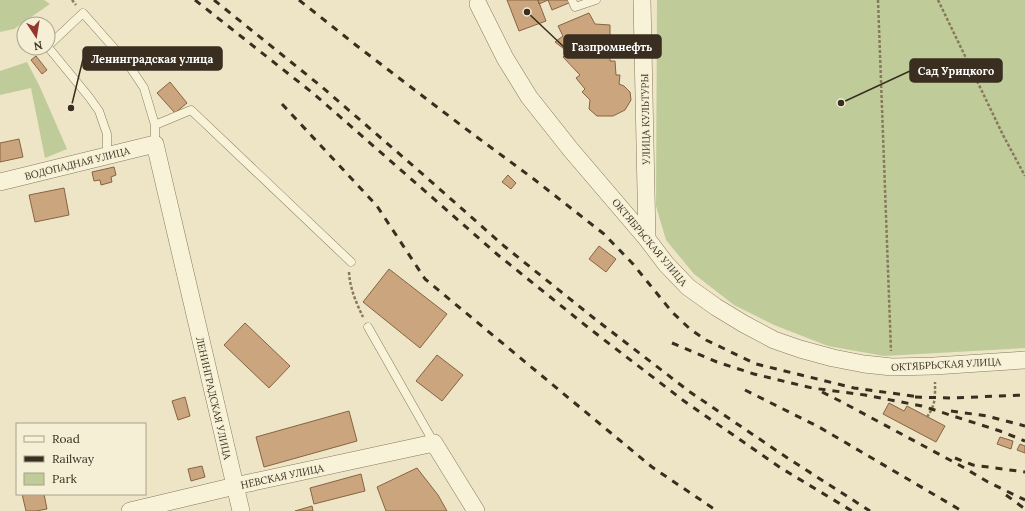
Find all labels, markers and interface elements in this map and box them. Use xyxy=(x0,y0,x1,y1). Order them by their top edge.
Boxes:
north arrow xyxy=(16,16,56,56)
callout: Газпромнефть xyxy=(564,35,661,58)
text: N xyxy=(32,38,44,54)
text: Газпромнефть xyxy=(572,40,652,54)
callout: Ленинградская улица xyxy=(83,47,222,70)
text: Ленинградская улица xyxy=(91,52,214,66)
callout: Сад Урицкого xyxy=(910,59,1002,82)
text: Сад Урицкого xyxy=(918,64,994,78)
street label: УЛИЦА КУЛЬТУРЫ xyxy=(638,73,653,166)
street label: ВОДОПАДНАЯ УЛИЦА xyxy=(23,144,132,183)
street label: ОКТЯБРЬСКАЯ УЛИЦА xyxy=(609,196,690,289)
street label: ЛЕНИНГРАДСКАЯ УЛИЦА xyxy=(193,335,234,461)
street label: ОКТЯБРЬСКАЯ УЛИЦА xyxy=(891,355,1002,374)
legend xyxy=(16,423,146,495)
text: Road xyxy=(52,431,80,446)
text: Railway xyxy=(52,451,95,466)
street label: НЕВСКАЯ УЛИЦА xyxy=(239,461,325,492)
text: Park xyxy=(52,471,78,486)

